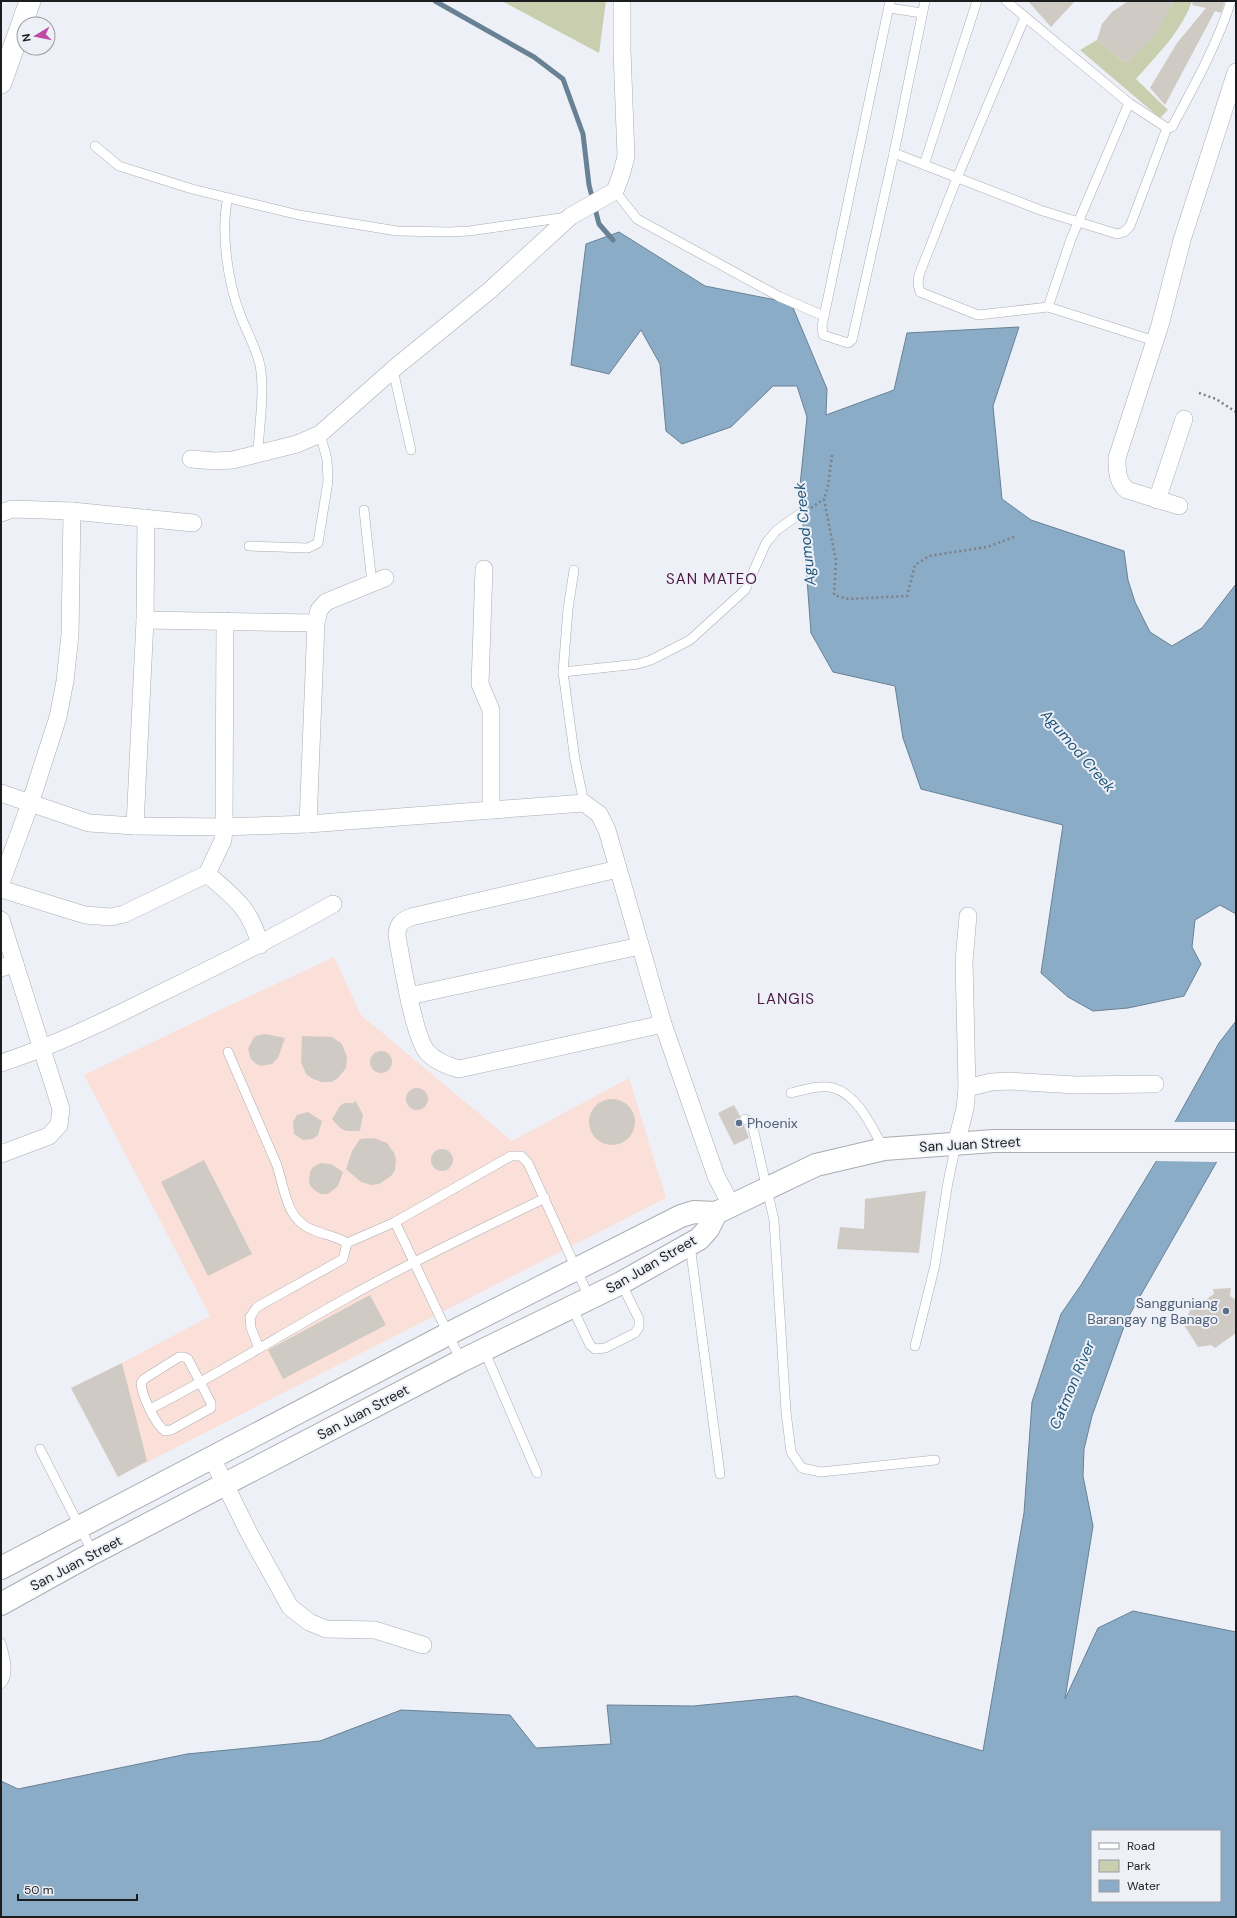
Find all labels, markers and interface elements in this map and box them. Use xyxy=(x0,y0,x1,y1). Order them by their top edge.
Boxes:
north arrow xyxy=(16,16,56,56)
text: N xyxy=(19,33,34,43)
water label: Agumod Creek xyxy=(790,481,820,588)
district label: SAN MATEO xyxy=(666,569,758,589)
water label: Agumod Creek xyxy=(1036,705,1120,797)
district label: LANGIS xyxy=(757,989,815,1009)
place label: Phoenix xyxy=(747,1114,798,1132)
marker: Phoenix xyxy=(734,1118,744,1128)
street label: San Juan Street xyxy=(919,1132,1021,1156)
street label: San Juan Street xyxy=(603,1231,699,1297)
place label: Sangguniang Barangay ng Banago xyxy=(1087,1294,1218,1328)
marker: Sangguniang Barangay ng Banago xyxy=(1221,1306,1231,1316)
water label: Catmon River xyxy=(1044,1337,1100,1432)
street label: San Juan Street xyxy=(314,1380,412,1444)
street label: San Juan Street xyxy=(27,1531,125,1595)
legend xyxy=(1091,1830,1221,1902)
text: Road xyxy=(1127,1838,1155,1854)
text: Park xyxy=(1127,1858,1151,1874)
scale bar xyxy=(18,1876,137,1902)
text: Water xyxy=(1127,1878,1161,1894)
text: 50 m xyxy=(24,1882,53,1898)

